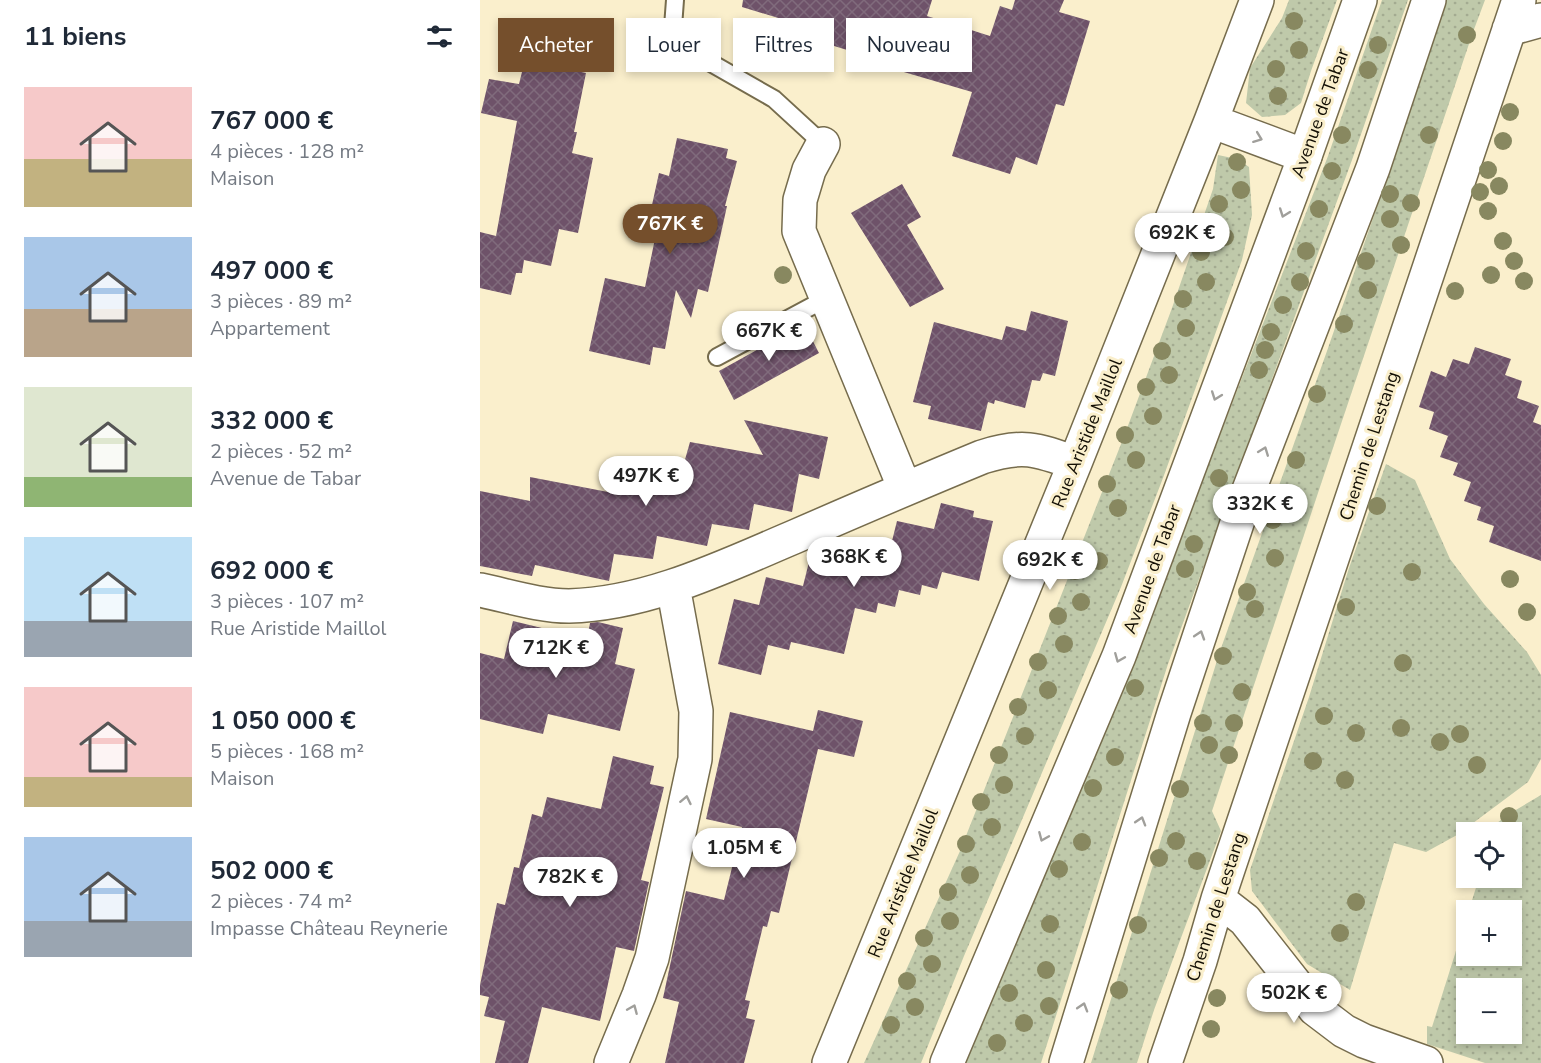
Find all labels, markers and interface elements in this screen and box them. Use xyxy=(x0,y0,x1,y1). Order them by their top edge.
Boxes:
chip: Acheter xyxy=(498,18,614,72)
chip: Louer xyxy=(626,18,721,72)
chip: Filtres xyxy=(733,18,834,72)
chip: Nouveau xyxy=(846,18,972,72)
text: 11 biens xyxy=(24,19,126,54)
icon: filters xyxy=(423,20,456,53)
street label: Avenue de Tabar xyxy=(1285,44,1355,181)
text: 767 000 € xyxy=(210,103,333,138)
icon: home xyxy=(72,111,144,183)
one-way arrow xyxy=(1252,131,1263,143)
text: 4 pièces · 128 m² xyxy=(210,138,364,165)
text: Maison xyxy=(210,165,274,192)
pin: 767K € xyxy=(621,204,719,255)
one-way arrow xyxy=(1278,207,1291,218)
text: 767K € xyxy=(637,210,703,237)
pin: 692K € xyxy=(1133,213,1231,264)
text: 692K € xyxy=(1149,219,1215,246)
text: 497 000 € xyxy=(210,253,333,288)
icon: home xyxy=(72,261,144,333)
text: 3 pièces · 89 m² xyxy=(210,288,352,315)
pin: 667K € xyxy=(720,311,818,362)
text: Appartement xyxy=(210,315,330,342)
text: 667K € xyxy=(736,317,802,344)
street label: Rue Aristide Maillol xyxy=(1046,354,1128,511)
street label: Chemin de Lestang xyxy=(1334,368,1404,524)
one-way arrow xyxy=(1211,390,1223,401)
text: 332 000 € xyxy=(210,403,333,438)
icon: home xyxy=(72,411,144,483)
text: 2 pièces · 52 m² xyxy=(210,438,352,465)
one-way arrow xyxy=(1257,446,1269,457)
pin: 497K € xyxy=(597,456,695,507)
text: 497K € xyxy=(613,462,679,489)
text: Avenue de Tabar xyxy=(210,465,361,492)
pin: 332K € xyxy=(1211,484,1309,535)
text: 332K € xyxy=(1227,490,1293,517)
street label: Avenue de Tabar xyxy=(1117,500,1187,637)
pin: 368K € xyxy=(805,537,903,588)
pin: 692K € xyxy=(1001,540,1099,591)
text: 368K € xyxy=(821,543,887,570)
text: 692K € xyxy=(1017,546,1083,573)
text: 692 000 € xyxy=(210,553,333,588)
icon: home xyxy=(72,561,144,633)
text: 3 pièces · 107 m² xyxy=(210,588,364,615)
text: Rue Aristide Maillol xyxy=(210,615,386,642)
pin: 712K € xyxy=(507,628,605,679)
one-way arrow xyxy=(1193,630,1205,641)
text: 712K € xyxy=(523,634,589,661)
one-way arrow xyxy=(1114,651,1126,662)
text: 1 050 000 € xyxy=(210,703,356,738)
icon: home xyxy=(72,711,144,783)
text: 5 pièces · 168 m² xyxy=(210,738,364,765)
text: Maison xyxy=(210,765,274,792)
one-way arrow xyxy=(679,795,692,805)
street label: Rue Aristide Maillol xyxy=(862,804,944,961)
one-way arrow xyxy=(1134,816,1146,827)
map controls xyxy=(1456,822,1522,1044)
button: locate xyxy=(1456,822,1522,888)
pin: 1.05M € xyxy=(689,828,799,879)
street label: Chemin de Lestang xyxy=(1181,829,1251,985)
one-way arrow xyxy=(1038,831,1050,842)
text: 1.05M € xyxy=(706,834,782,861)
text: 502 000 € xyxy=(210,853,333,888)
pin: 782K € xyxy=(521,857,619,908)
icon: home xyxy=(72,861,144,933)
text: 782K € xyxy=(537,863,603,890)
text: 2 pièces · 74 m² xyxy=(210,888,352,915)
button: + xyxy=(1456,900,1522,966)
text: Impasse Château Reynerie xyxy=(210,915,448,942)
pin: 502K € xyxy=(1245,973,1343,1024)
button: − xyxy=(1456,978,1522,1044)
text: 502K € xyxy=(1261,979,1327,1006)
one-way arrow xyxy=(1076,1002,1089,1013)
one-way arrow xyxy=(626,1004,638,1015)

